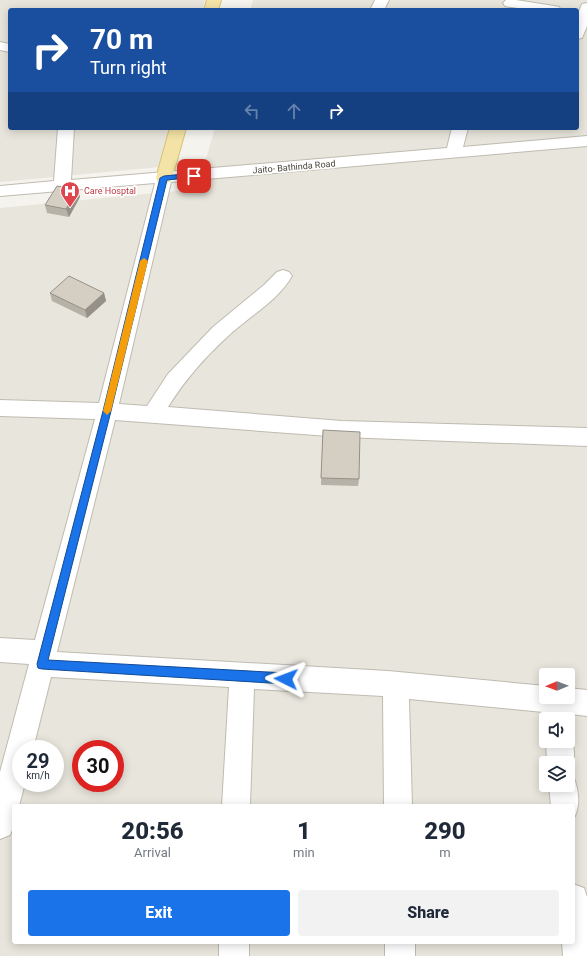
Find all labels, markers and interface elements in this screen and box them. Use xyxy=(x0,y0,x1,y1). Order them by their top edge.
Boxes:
text: 70 m xyxy=(90,23,153,56)
icon: right xyxy=(24,24,76,76)
text: Turn right xyxy=(90,57,167,78)
icon: left xyxy=(241,100,263,122)
icon: ahead xyxy=(283,100,305,122)
icon: right xyxy=(325,100,347,122)
street label: Jaito- Bathinda Road xyxy=(252,158,336,176)
pin xyxy=(177,159,211,193)
icon: arrive xyxy=(183,165,205,187)
hospital icon: Care Hosptal xyxy=(59,180,81,208)
place label: Care Hosptal xyxy=(84,186,136,196)
position arrow xyxy=(265,658,307,700)
north arrow xyxy=(539,668,575,704)
map controls xyxy=(539,668,575,792)
button: sound xyxy=(539,712,575,748)
speed limit sign: 30 xyxy=(72,740,124,792)
text: 29 xyxy=(27,749,49,773)
button: layers xyxy=(539,756,575,792)
text: km/h xyxy=(26,770,50,781)
text: 20:56 xyxy=(121,817,184,845)
text: 1 xyxy=(297,817,311,845)
text: 290 xyxy=(424,817,466,845)
text: Arrival xyxy=(134,845,171,860)
text: min xyxy=(293,845,315,860)
text: m xyxy=(439,845,451,860)
button: Exit xyxy=(28,890,290,936)
button: Share xyxy=(298,890,559,936)

